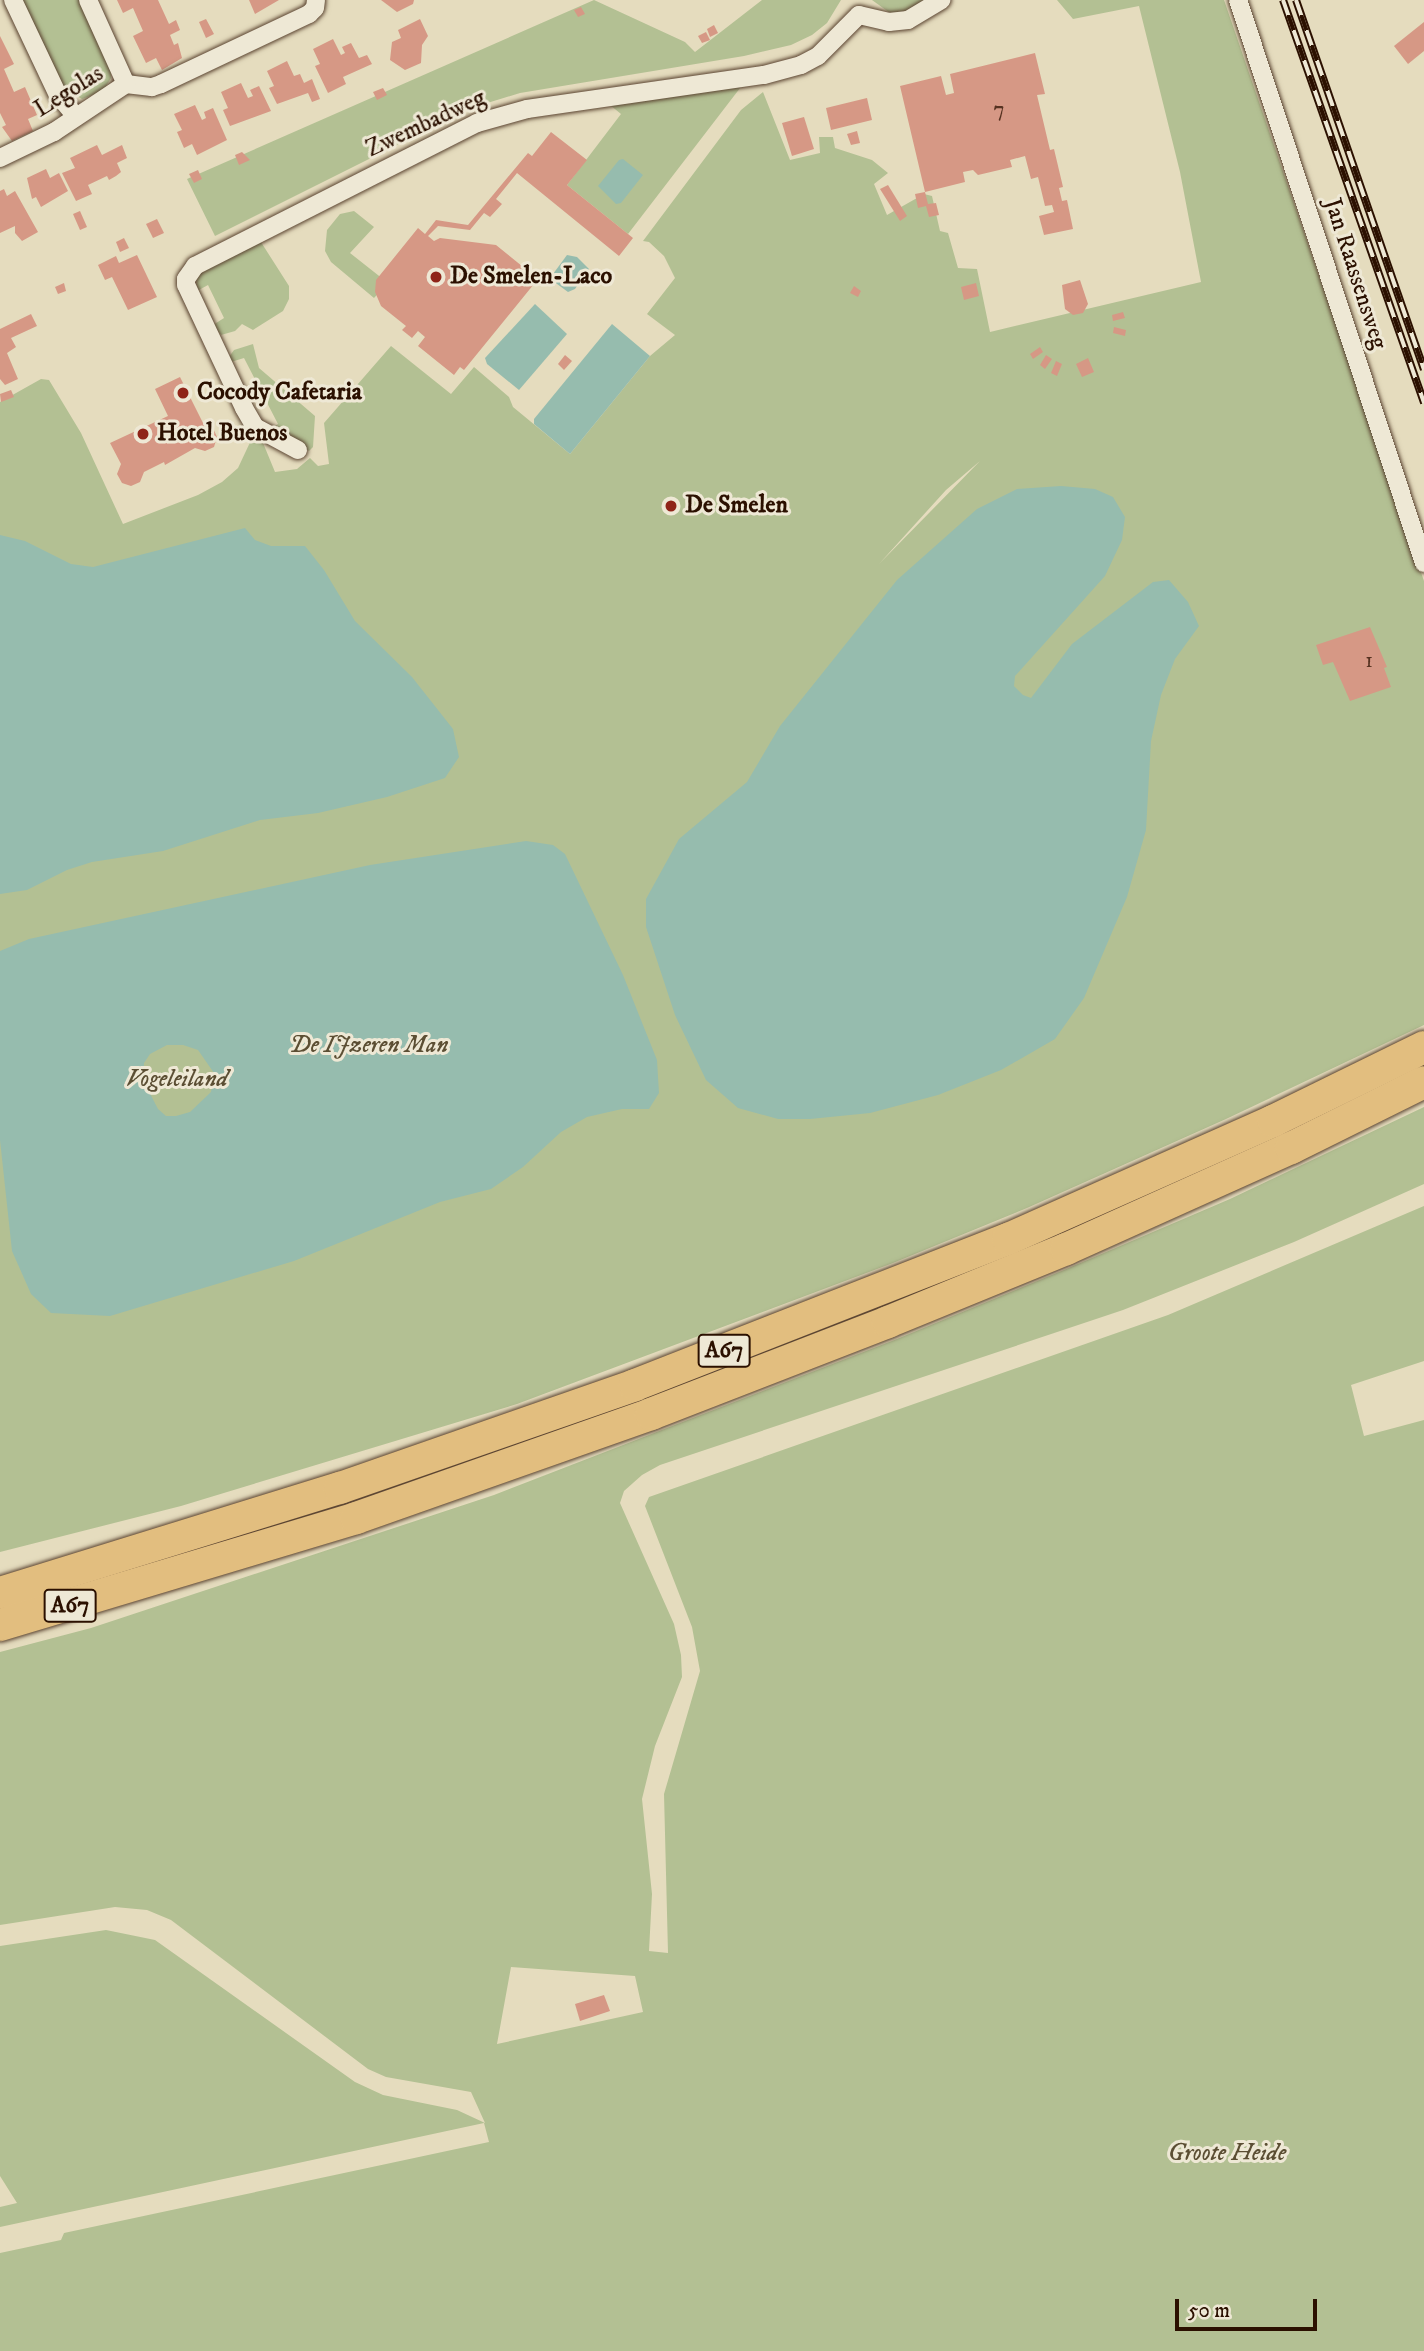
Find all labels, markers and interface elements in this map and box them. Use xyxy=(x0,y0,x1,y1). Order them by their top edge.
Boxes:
street label: Legolas xyxy=(29,60,109,124)
street label: Zwembadweg xyxy=(362,84,490,164)
house number: 7 xyxy=(993,97,1005,123)
street label: Jan Raassensweg xyxy=(1317,195,1393,353)
place label: De Smelen-Laco xyxy=(450,263,612,291)
marker: De Smelen-Laco xyxy=(428,269,444,285)
place label: Cocody Cafetaria xyxy=(197,379,362,407)
marker: Cocody Cafetaria xyxy=(175,385,191,401)
place label: Hotel Buenos xyxy=(157,420,287,448)
marker: Hotel Buenos xyxy=(135,426,151,442)
place label: De Smelen xyxy=(685,492,788,520)
marker: De Smelen xyxy=(663,498,679,514)
house number: 1 xyxy=(1365,648,1373,674)
park label: De IJzeren Man xyxy=(290,1032,448,1060)
park label: Vogeleiland xyxy=(126,1066,228,1094)
road number: A67 xyxy=(696,1332,752,1370)
road number: A67 xyxy=(42,1586,98,1625)
park label: Groote Heide xyxy=(1168,2140,1286,2168)
scale bar xyxy=(1179,2284,1321,2328)
text: 50 m xyxy=(1188,2298,1230,2324)

